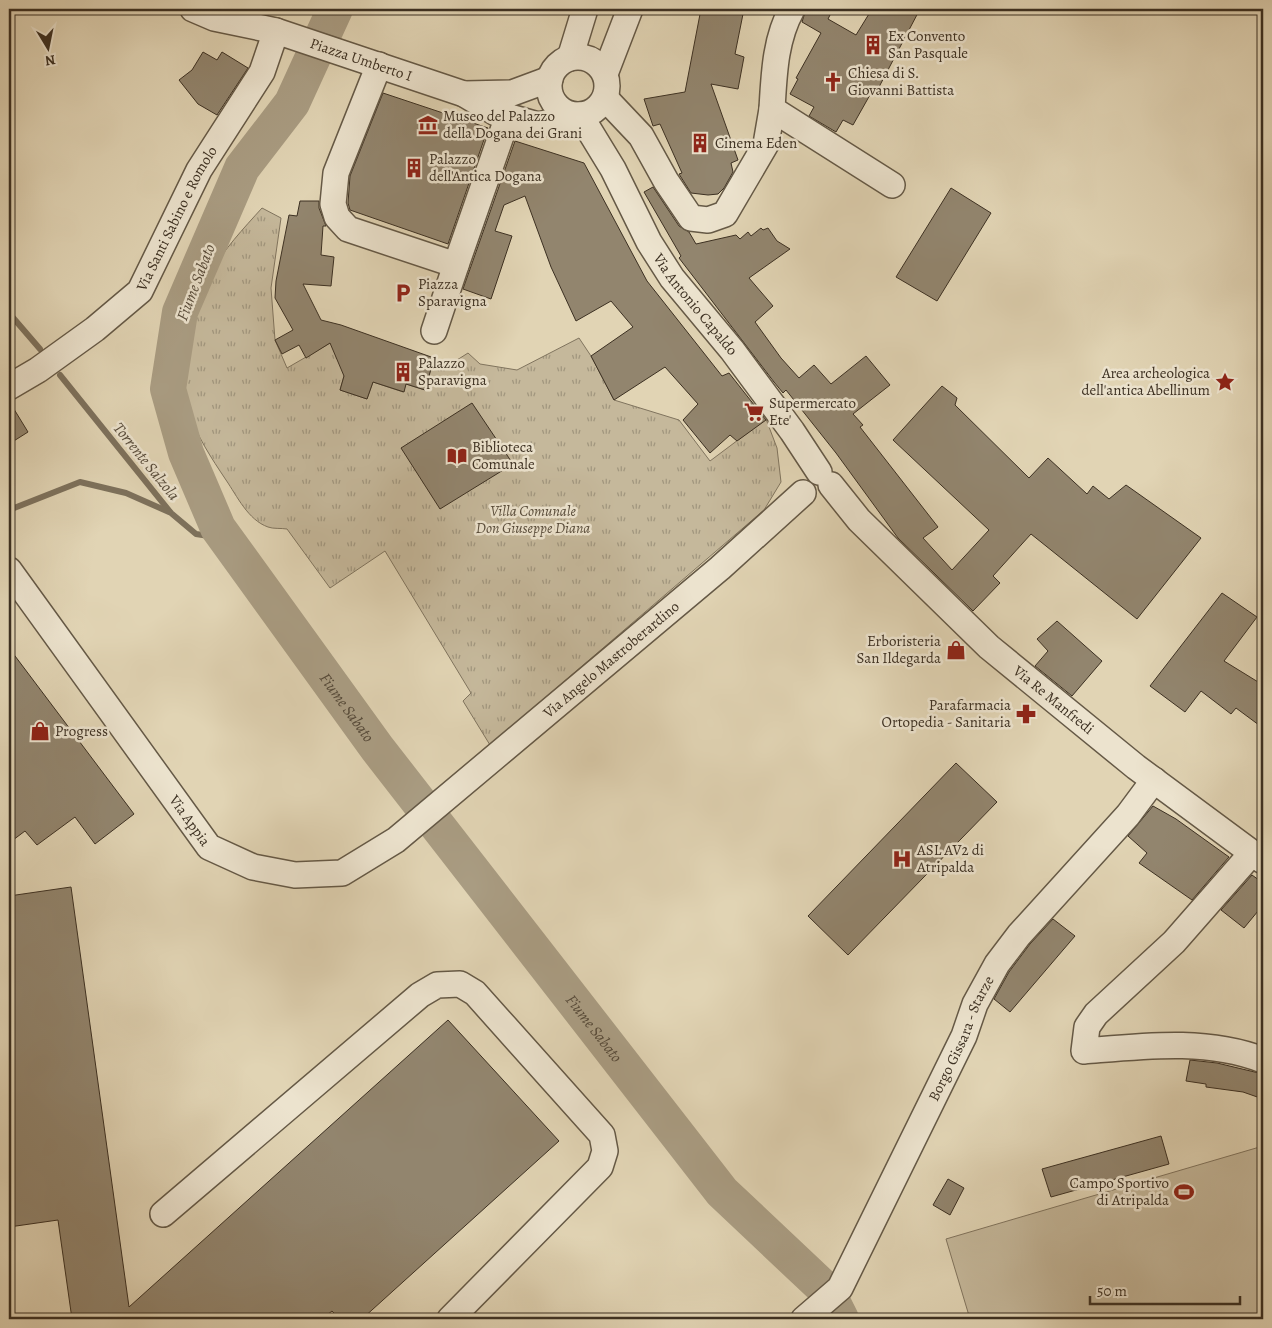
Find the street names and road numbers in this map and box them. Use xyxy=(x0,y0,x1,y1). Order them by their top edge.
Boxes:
street label: Piazza Umberto I xyxy=(307,33,415,86)
street label: Via Santi Sabino e Romolo xyxy=(131,142,222,295)
street label: Via Antonio Capaldo xyxy=(648,248,742,359)
street label: Via Angelo Mastroberardino xyxy=(538,596,683,723)
street label: Via Re Manfredi xyxy=(1008,660,1098,739)
street label: Via Appia xyxy=(164,790,215,850)
street label: Borgo Gissara - Starze xyxy=(924,972,999,1104)

